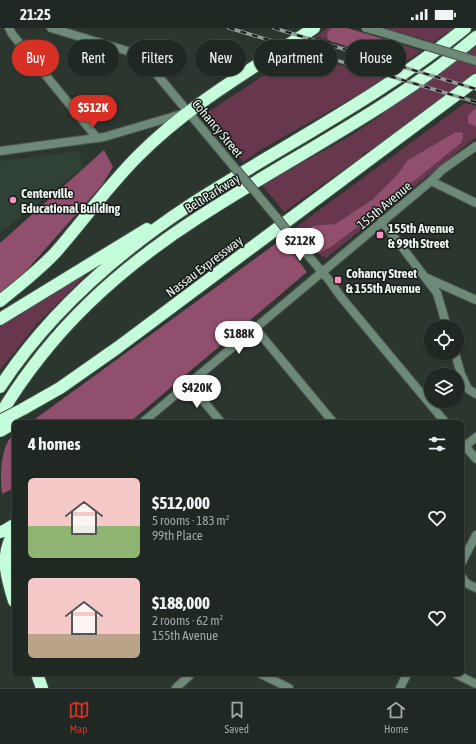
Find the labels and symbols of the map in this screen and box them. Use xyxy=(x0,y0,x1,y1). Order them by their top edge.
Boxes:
pin: $512K xyxy=(65,95,121,129)
street label: Cohancy Street xyxy=(189,96,246,161)
street label: Belt Parkway xyxy=(182,170,243,216)
street label: 155th Avenue xyxy=(354,178,415,232)
place label: Centerville Educational Building xyxy=(21,186,120,216)
marker: Centerville Educational Building xyxy=(8,195,18,205)
place label: 155th Avenue & 99th Street xyxy=(388,221,454,251)
pin: $212K xyxy=(272,228,328,262)
marker: 155th Avenue & 99th Street xyxy=(375,230,385,240)
street label: Nassau Expressway xyxy=(163,232,246,300)
place label: Cohancy Street & 155th Avenue xyxy=(346,266,421,296)
marker: Cohancy Street & 155th Avenue xyxy=(333,275,343,285)
pin: $188K xyxy=(211,321,267,355)
pin: $420K xyxy=(169,375,225,409)

